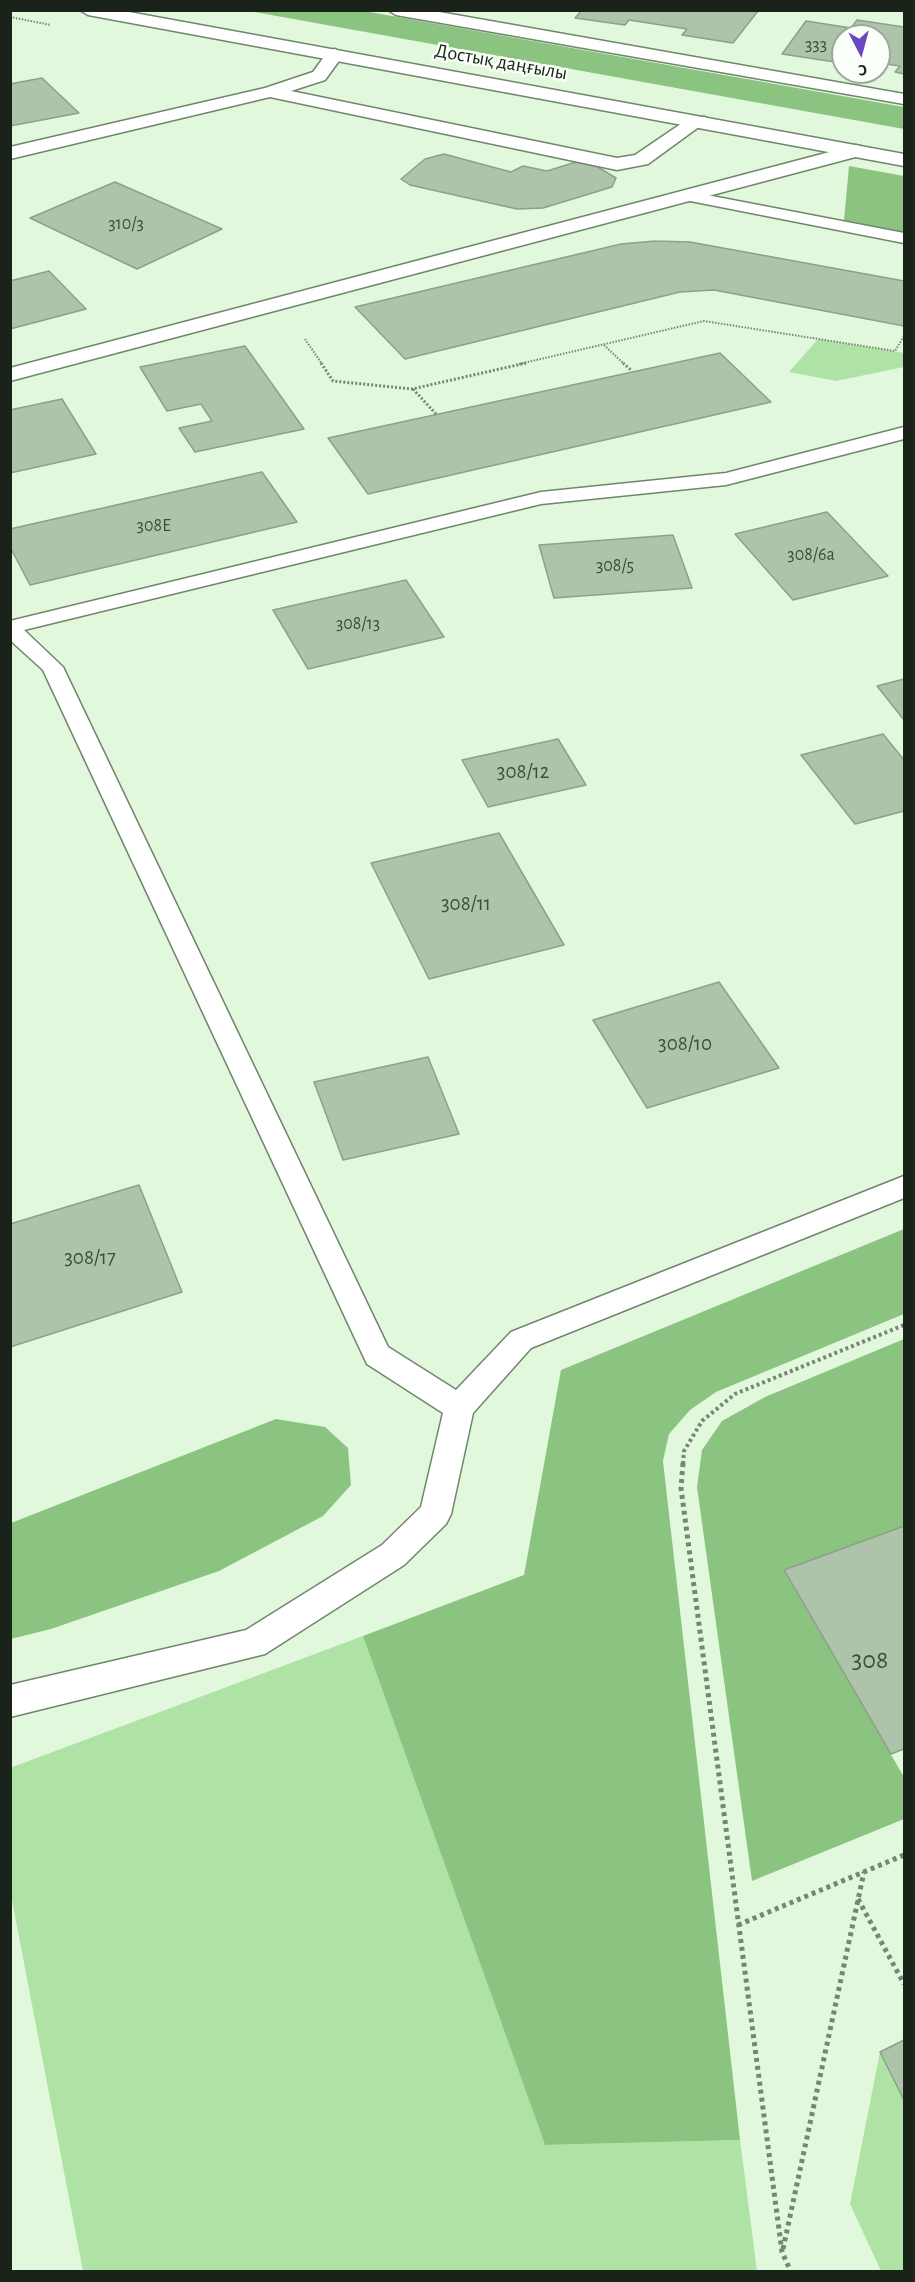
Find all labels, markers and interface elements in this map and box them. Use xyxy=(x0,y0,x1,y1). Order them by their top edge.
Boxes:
north arrow xyxy=(831,24,891,84)
house number: 333 xyxy=(805,34,827,56)
street label: Достық даңғылы xyxy=(433,39,569,85)
text: С xyxy=(857,61,868,78)
house number: 310/3 xyxy=(108,213,144,235)
house number: 308Е xyxy=(137,515,171,537)
house number: 308/6а xyxy=(787,544,835,566)
house number: 308/5 xyxy=(596,555,634,577)
house number: 308/13 xyxy=(336,613,380,635)
house number: 308/12 xyxy=(497,759,549,785)
house number: 308/11 xyxy=(441,891,491,917)
house number: 308/10 xyxy=(658,1031,712,1057)
house number: 308/17 xyxy=(64,1245,116,1271)
house number: 308 xyxy=(852,1644,888,1676)

